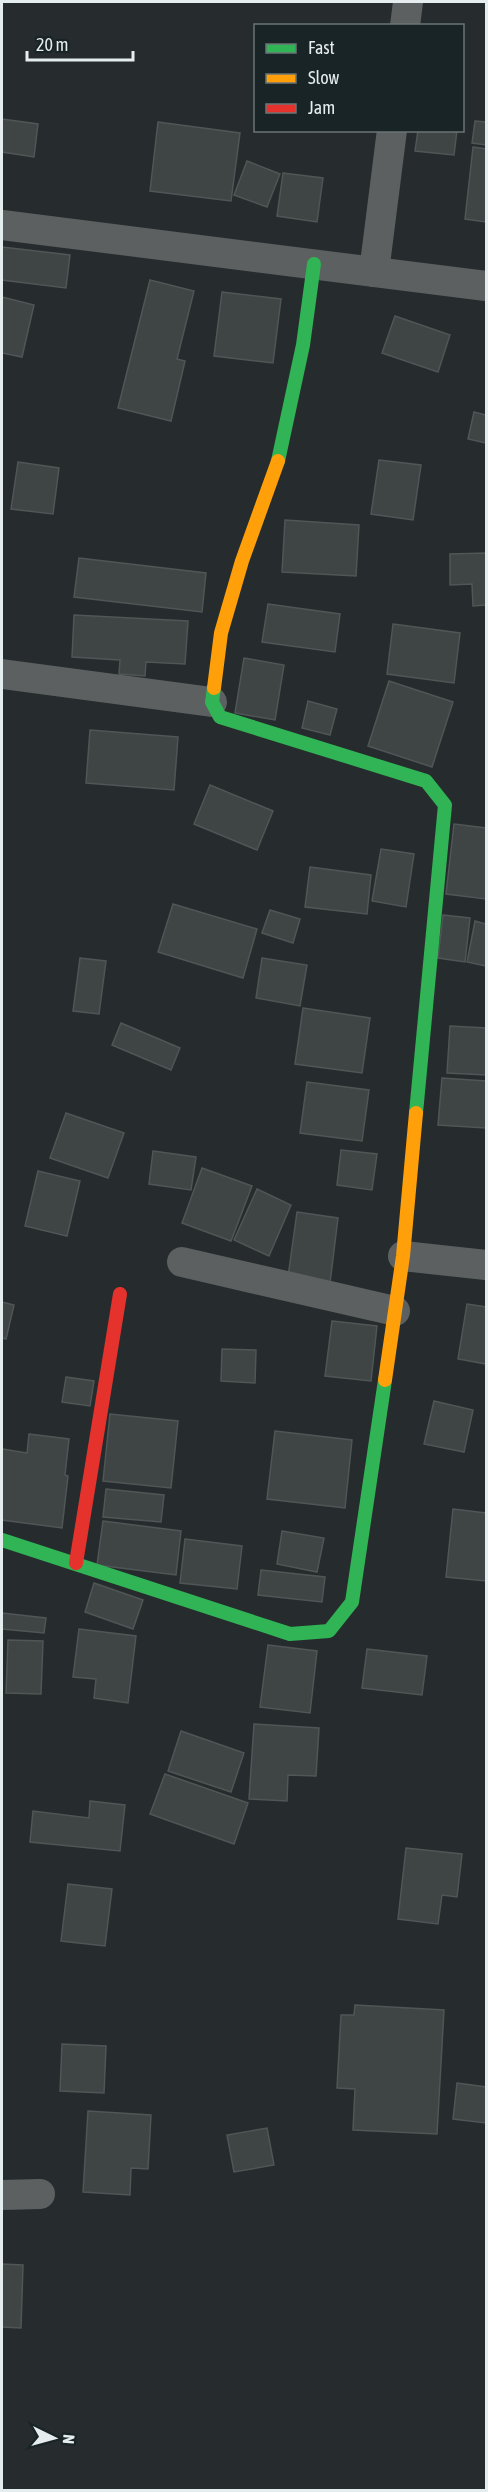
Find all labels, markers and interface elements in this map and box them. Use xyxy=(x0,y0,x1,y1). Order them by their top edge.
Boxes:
scale bar xyxy=(27,24,134,62)
legend xyxy=(254,24,464,132)
text: 20 m xyxy=(36,34,68,55)
text: Fast xyxy=(308,37,335,58)
text: Slow xyxy=(308,67,339,88)
text: Jam xyxy=(308,97,335,118)
north arrow xyxy=(24,2408,84,2468)
text: N xyxy=(60,2434,78,2445)

